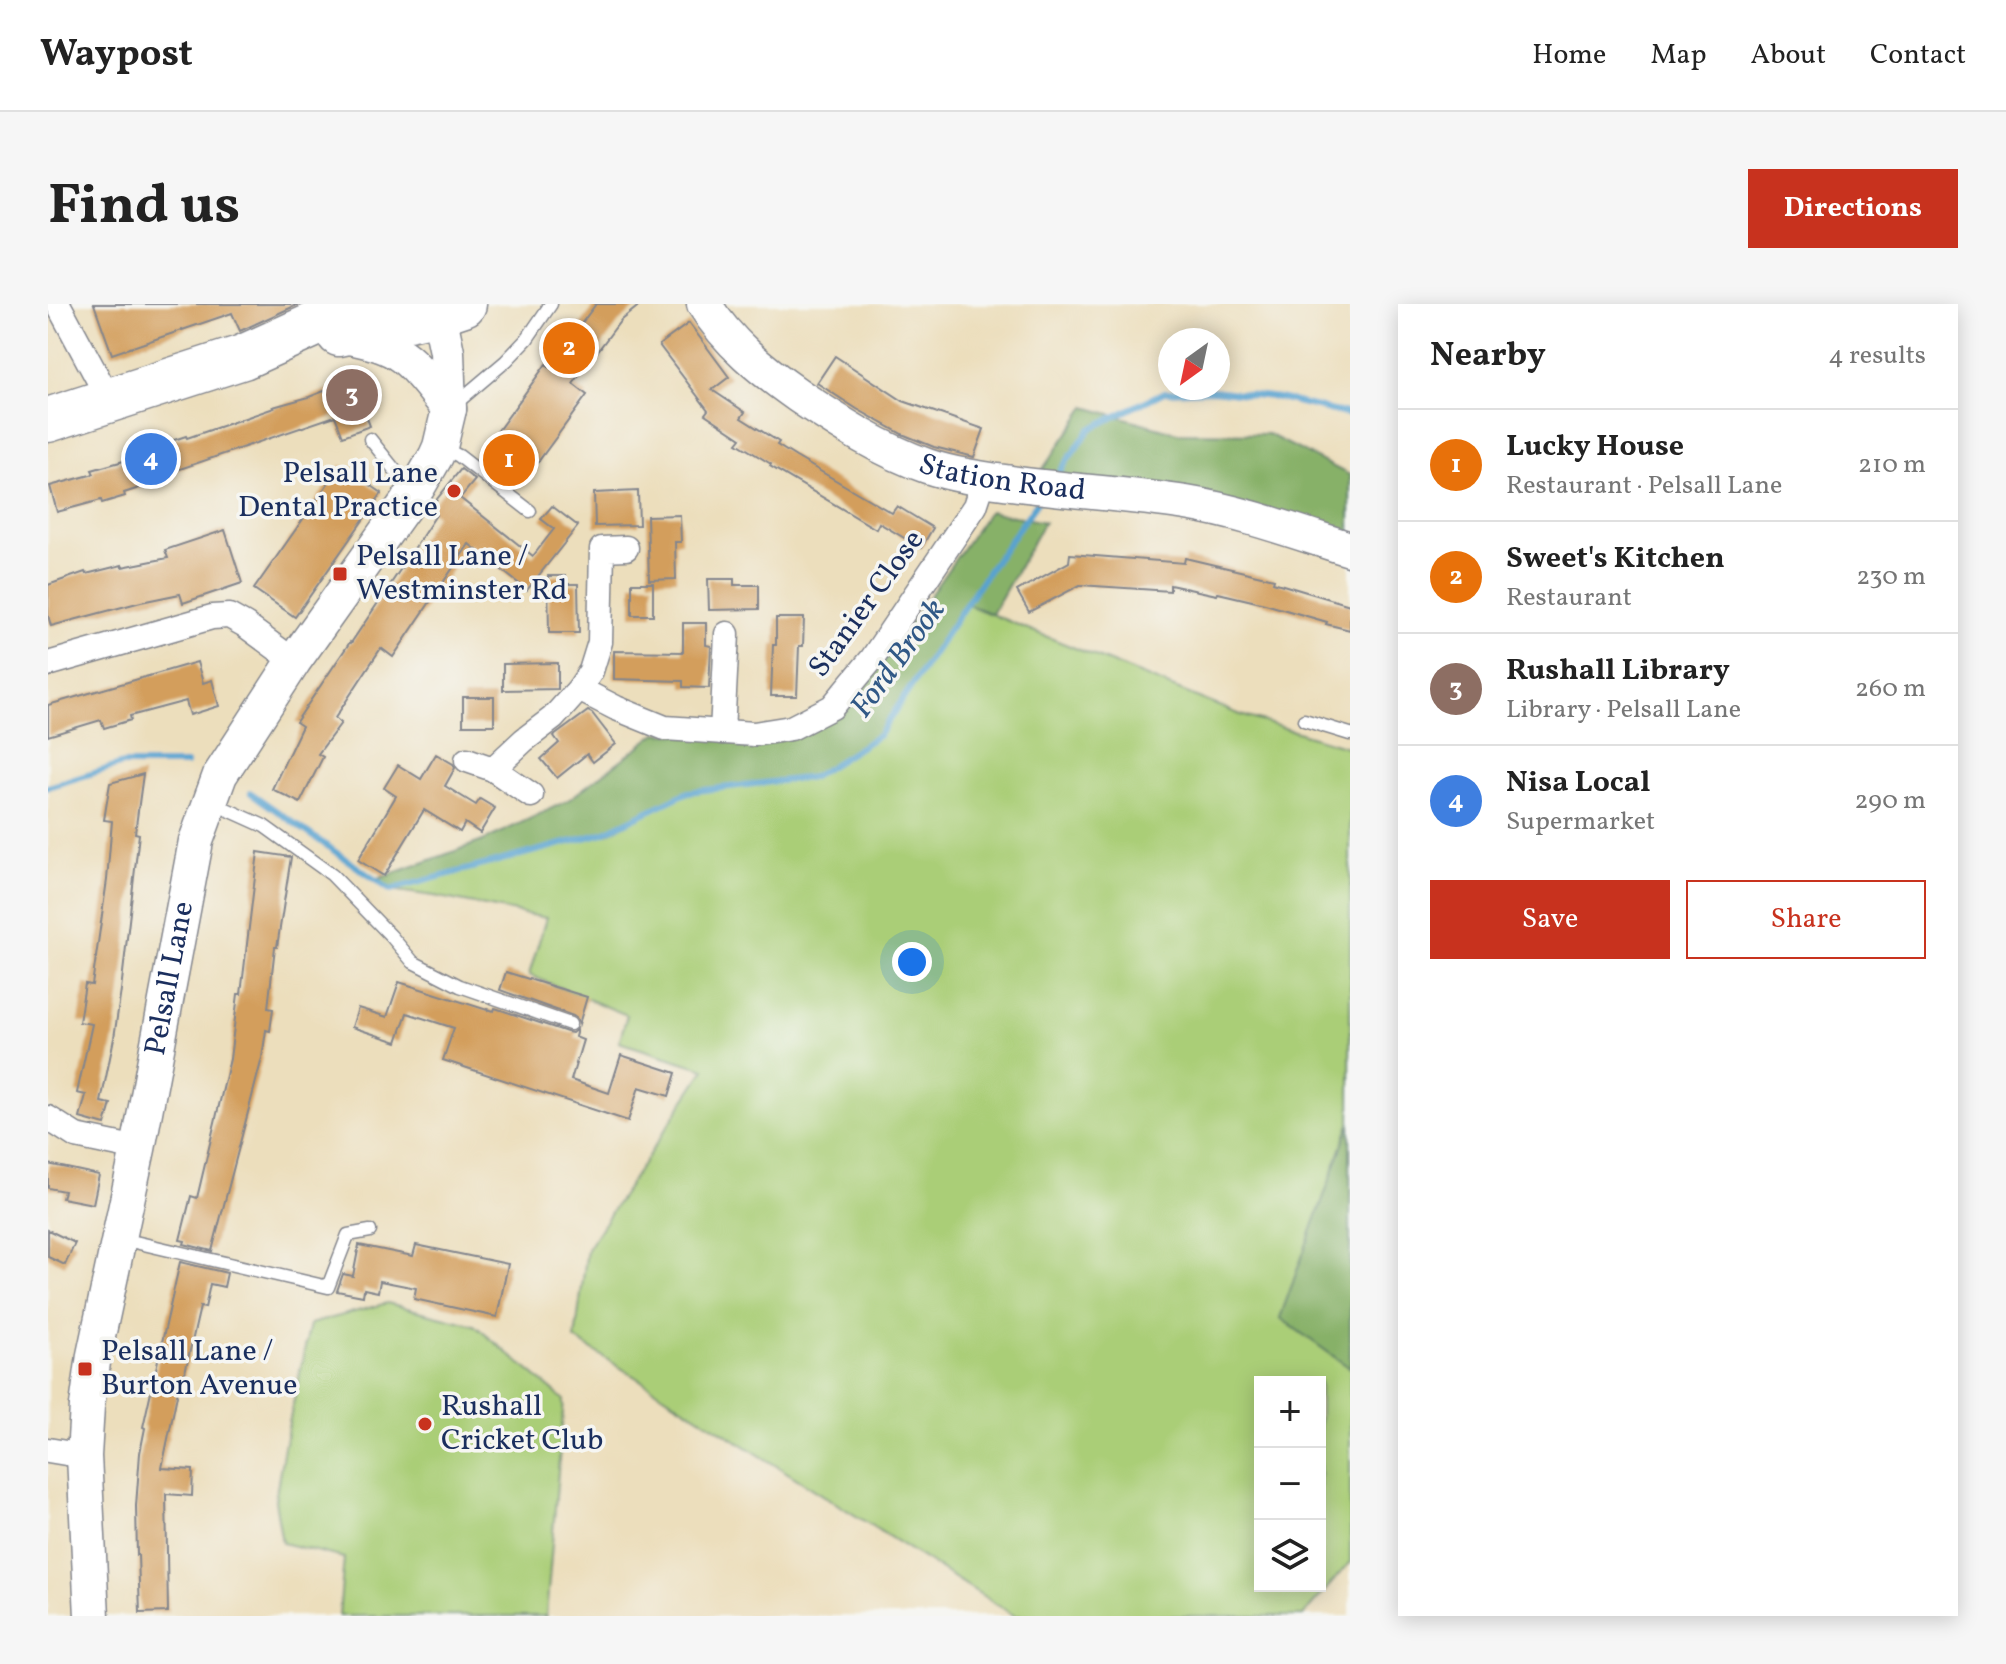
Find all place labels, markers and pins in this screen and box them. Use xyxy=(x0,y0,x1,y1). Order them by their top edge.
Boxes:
pin: 2 xyxy=(543,318,595,378)
pin: 3 xyxy=(326,365,378,425)
pin: 4 xyxy=(125,429,177,489)
pin: 1 xyxy=(483,430,535,490)
place label: Pelsall Lane Dental Practice xyxy=(238,453,438,529)
marker: Pelsall Lane Dental Practice xyxy=(445,482,463,500)
place label: Pelsall Lane / Westminster Rd xyxy=(356,536,567,612)
marker: Pelsall Lane / Westminster Rd xyxy=(331,565,349,583)
place label: Pelsall Lane / Burton Avenue xyxy=(101,1331,297,1407)
marker: Pelsall Lane / Burton Avenue xyxy=(76,1360,94,1378)
place label: Rushall Cricket Club xyxy=(441,1386,603,1462)
marker: Rushall Cricket Club xyxy=(416,1415,434,1433)

